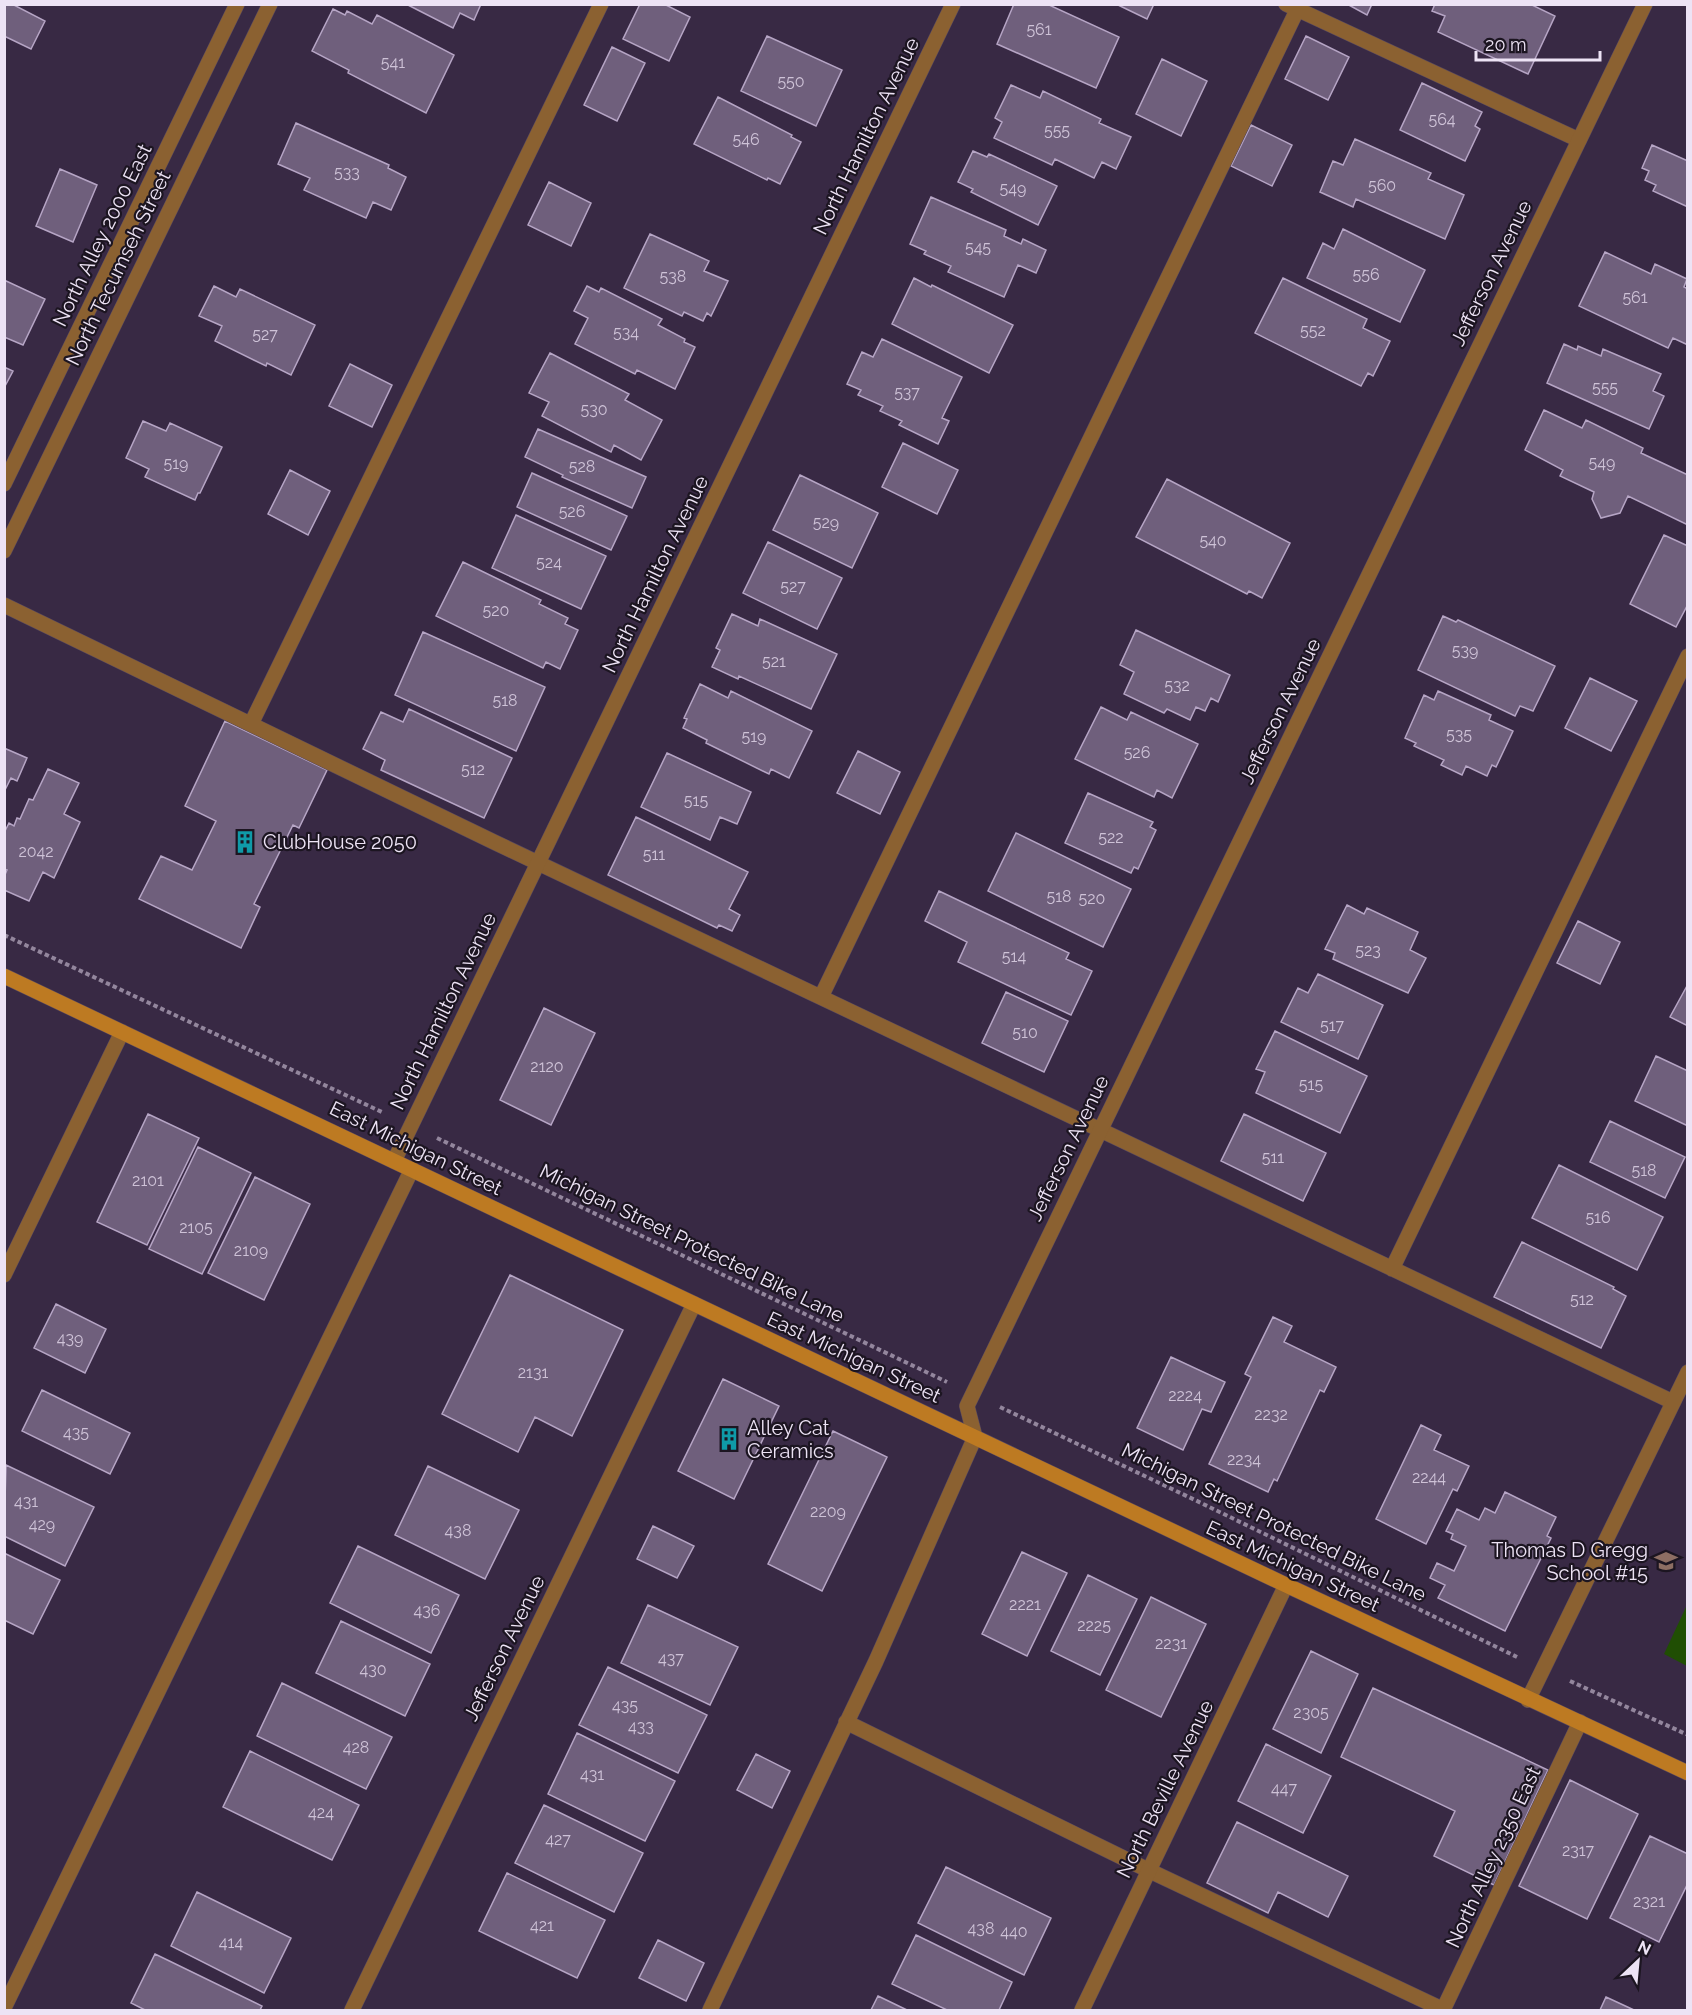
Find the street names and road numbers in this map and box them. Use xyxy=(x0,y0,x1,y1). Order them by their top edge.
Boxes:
street label: North Hamilton Avenue xyxy=(808,33,924,238)
street label: North Alley 2000 East xyxy=(47,140,157,330)
street label: North Tecumseh Street xyxy=(60,166,176,369)
street label: Jefferson Avenue xyxy=(1445,196,1537,350)
street label: North Hamilton Avenue xyxy=(597,471,713,676)
street label: Jefferson Avenue xyxy=(1234,634,1326,788)
street label: North Hamilton Avenue xyxy=(385,908,501,1113)
street label: Jefferson Avenue xyxy=(1022,1071,1114,1225)
street label: East Michigan Street xyxy=(326,1096,506,1200)
street label: Michigan Street Protected Bike Lane xyxy=(536,1159,848,1328)
street label: East Michigan Street xyxy=(763,1306,945,1408)
street label: Michigan Street Protected Bike Lane xyxy=(1118,1438,1430,1607)
street label: East Michigan Street xyxy=(1202,1515,1384,1617)
street label: Jefferson Avenue xyxy=(458,1571,550,1725)
street label: North Beville Avenue xyxy=(1112,1696,1219,1882)
street label: North Alley 2350 East xyxy=(1440,1762,1546,1951)

